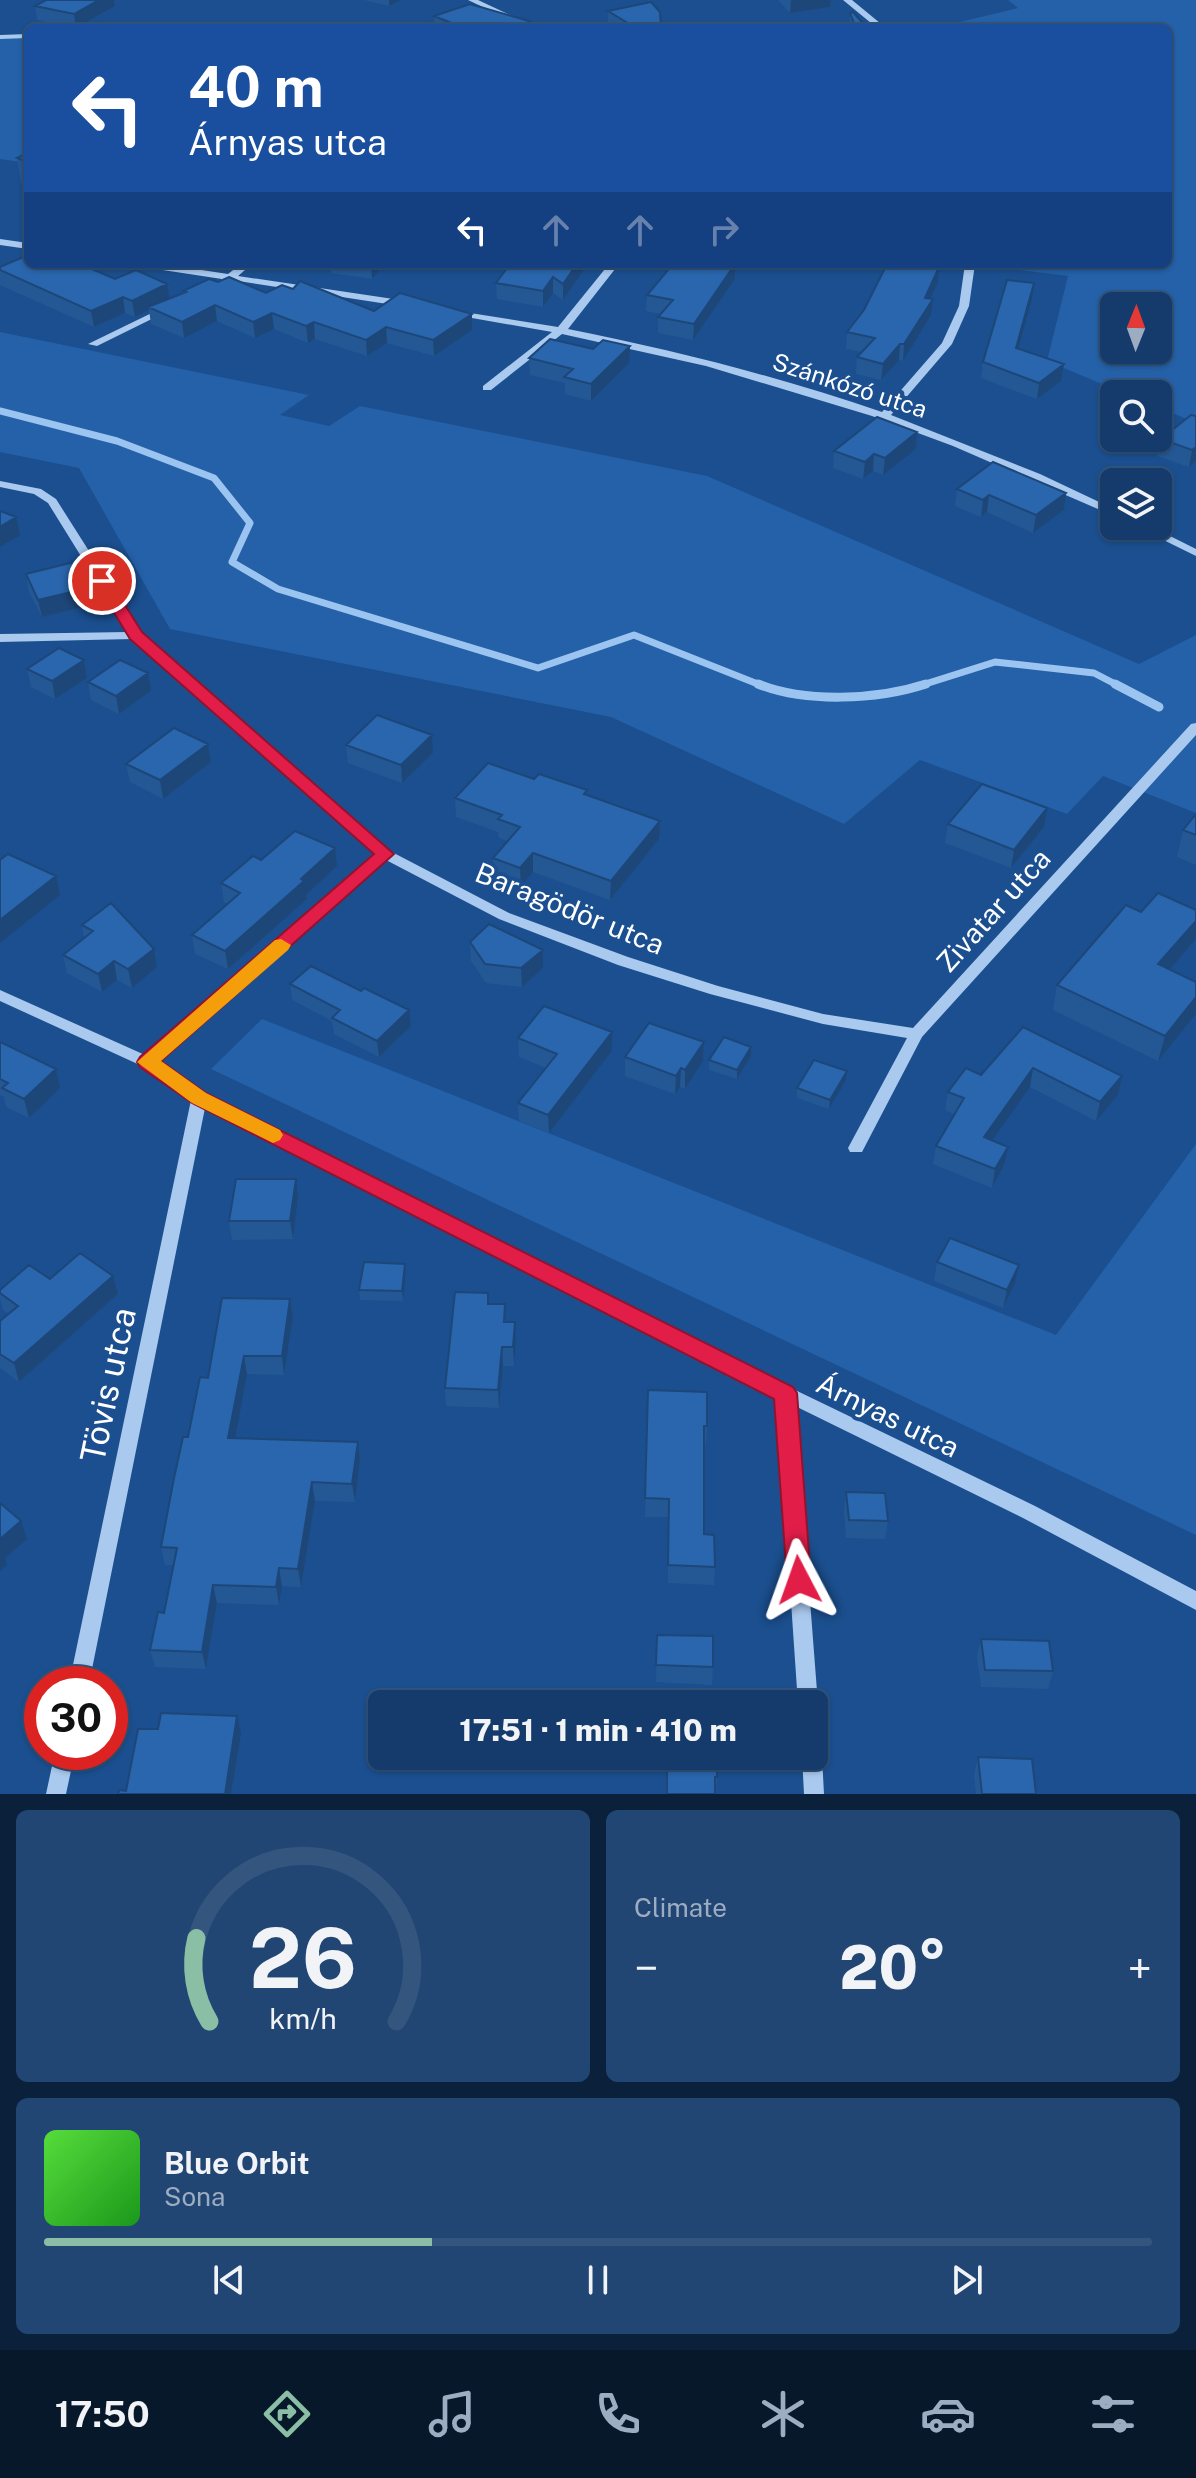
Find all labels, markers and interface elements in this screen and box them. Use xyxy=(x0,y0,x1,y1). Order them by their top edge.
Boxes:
text: 40 m xyxy=(188,54,324,120)
icon: left xyxy=(56,56,160,160)
text: Árnyas utca xyxy=(188,121,387,163)
icon: left xyxy=(450,208,494,252)
icon: ahead xyxy=(534,208,578,252)
icon: ahead xyxy=(618,208,662,252)
icon: right xyxy=(702,208,746,252)
north arrow xyxy=(1100,292,1172,364)
map controls xyxy=(1100,292,1172,540)
street label: Szánkózó utca xyxy=(769,347,931,423)
button: search xyxy=(1100,380,1172,452)
button: layers xyxy=(1100,468,1172,540)
pin xyxy=(68,547,136,615)
icon: arrive xyxy=(80,559,124,603)
street label: Zivatar utca xyxy=(929,842,1057,978)
street label: Baragödör utca xyxy=(471,855,669,961)
street label: Tövis utca xyxy=(72,1304,144,1466)
street label: Árnyas utca xyxy=(811,1366,965,1464)
position arrow xyxy=(757,1538,841,1622)
speed limit sign: 30 xyxy=(24,1666,128,1770)
text: 17:51 · 1 min · 410 m xyxy=(459,1712,737,1748)
text: Climate xyxy=(634,1892,727,1923)
text: 26 xyxy=(249,1909,357,2007)
text: 20° xyxy=(839,1932,947,2003)
text: − xyxy=(634,1942,658,1994)
text: + xyxy=(1128,1942,1152,1994)
text: km/h xyxy=(269,2002,337,2035)
text: Blue Orbit xyxy=(164,2145,310,2181)
text: Sona xyxy=(164,2181,225,2212)
icon: previous xyxy=(207,2258,251,2302)
icon: pause xyxy=(576,2258,620,2302)
icon: next xyxy=(945,2258,989,2302)
icon: directions xyxy=(259,2386,315,2442)
icon: music xyxy=(424,2386,480,2442)
icon: phone xyxy=(590,2386,646,2442)
icon: climate xyxy=(755,2386,811,2442)
icon: car xyxy=(920,2386,976,2442)
icon: filters xyxy=(1085,2386,1141,2442)
text: 17:50 xyxy=(55,2393,150,2435)

